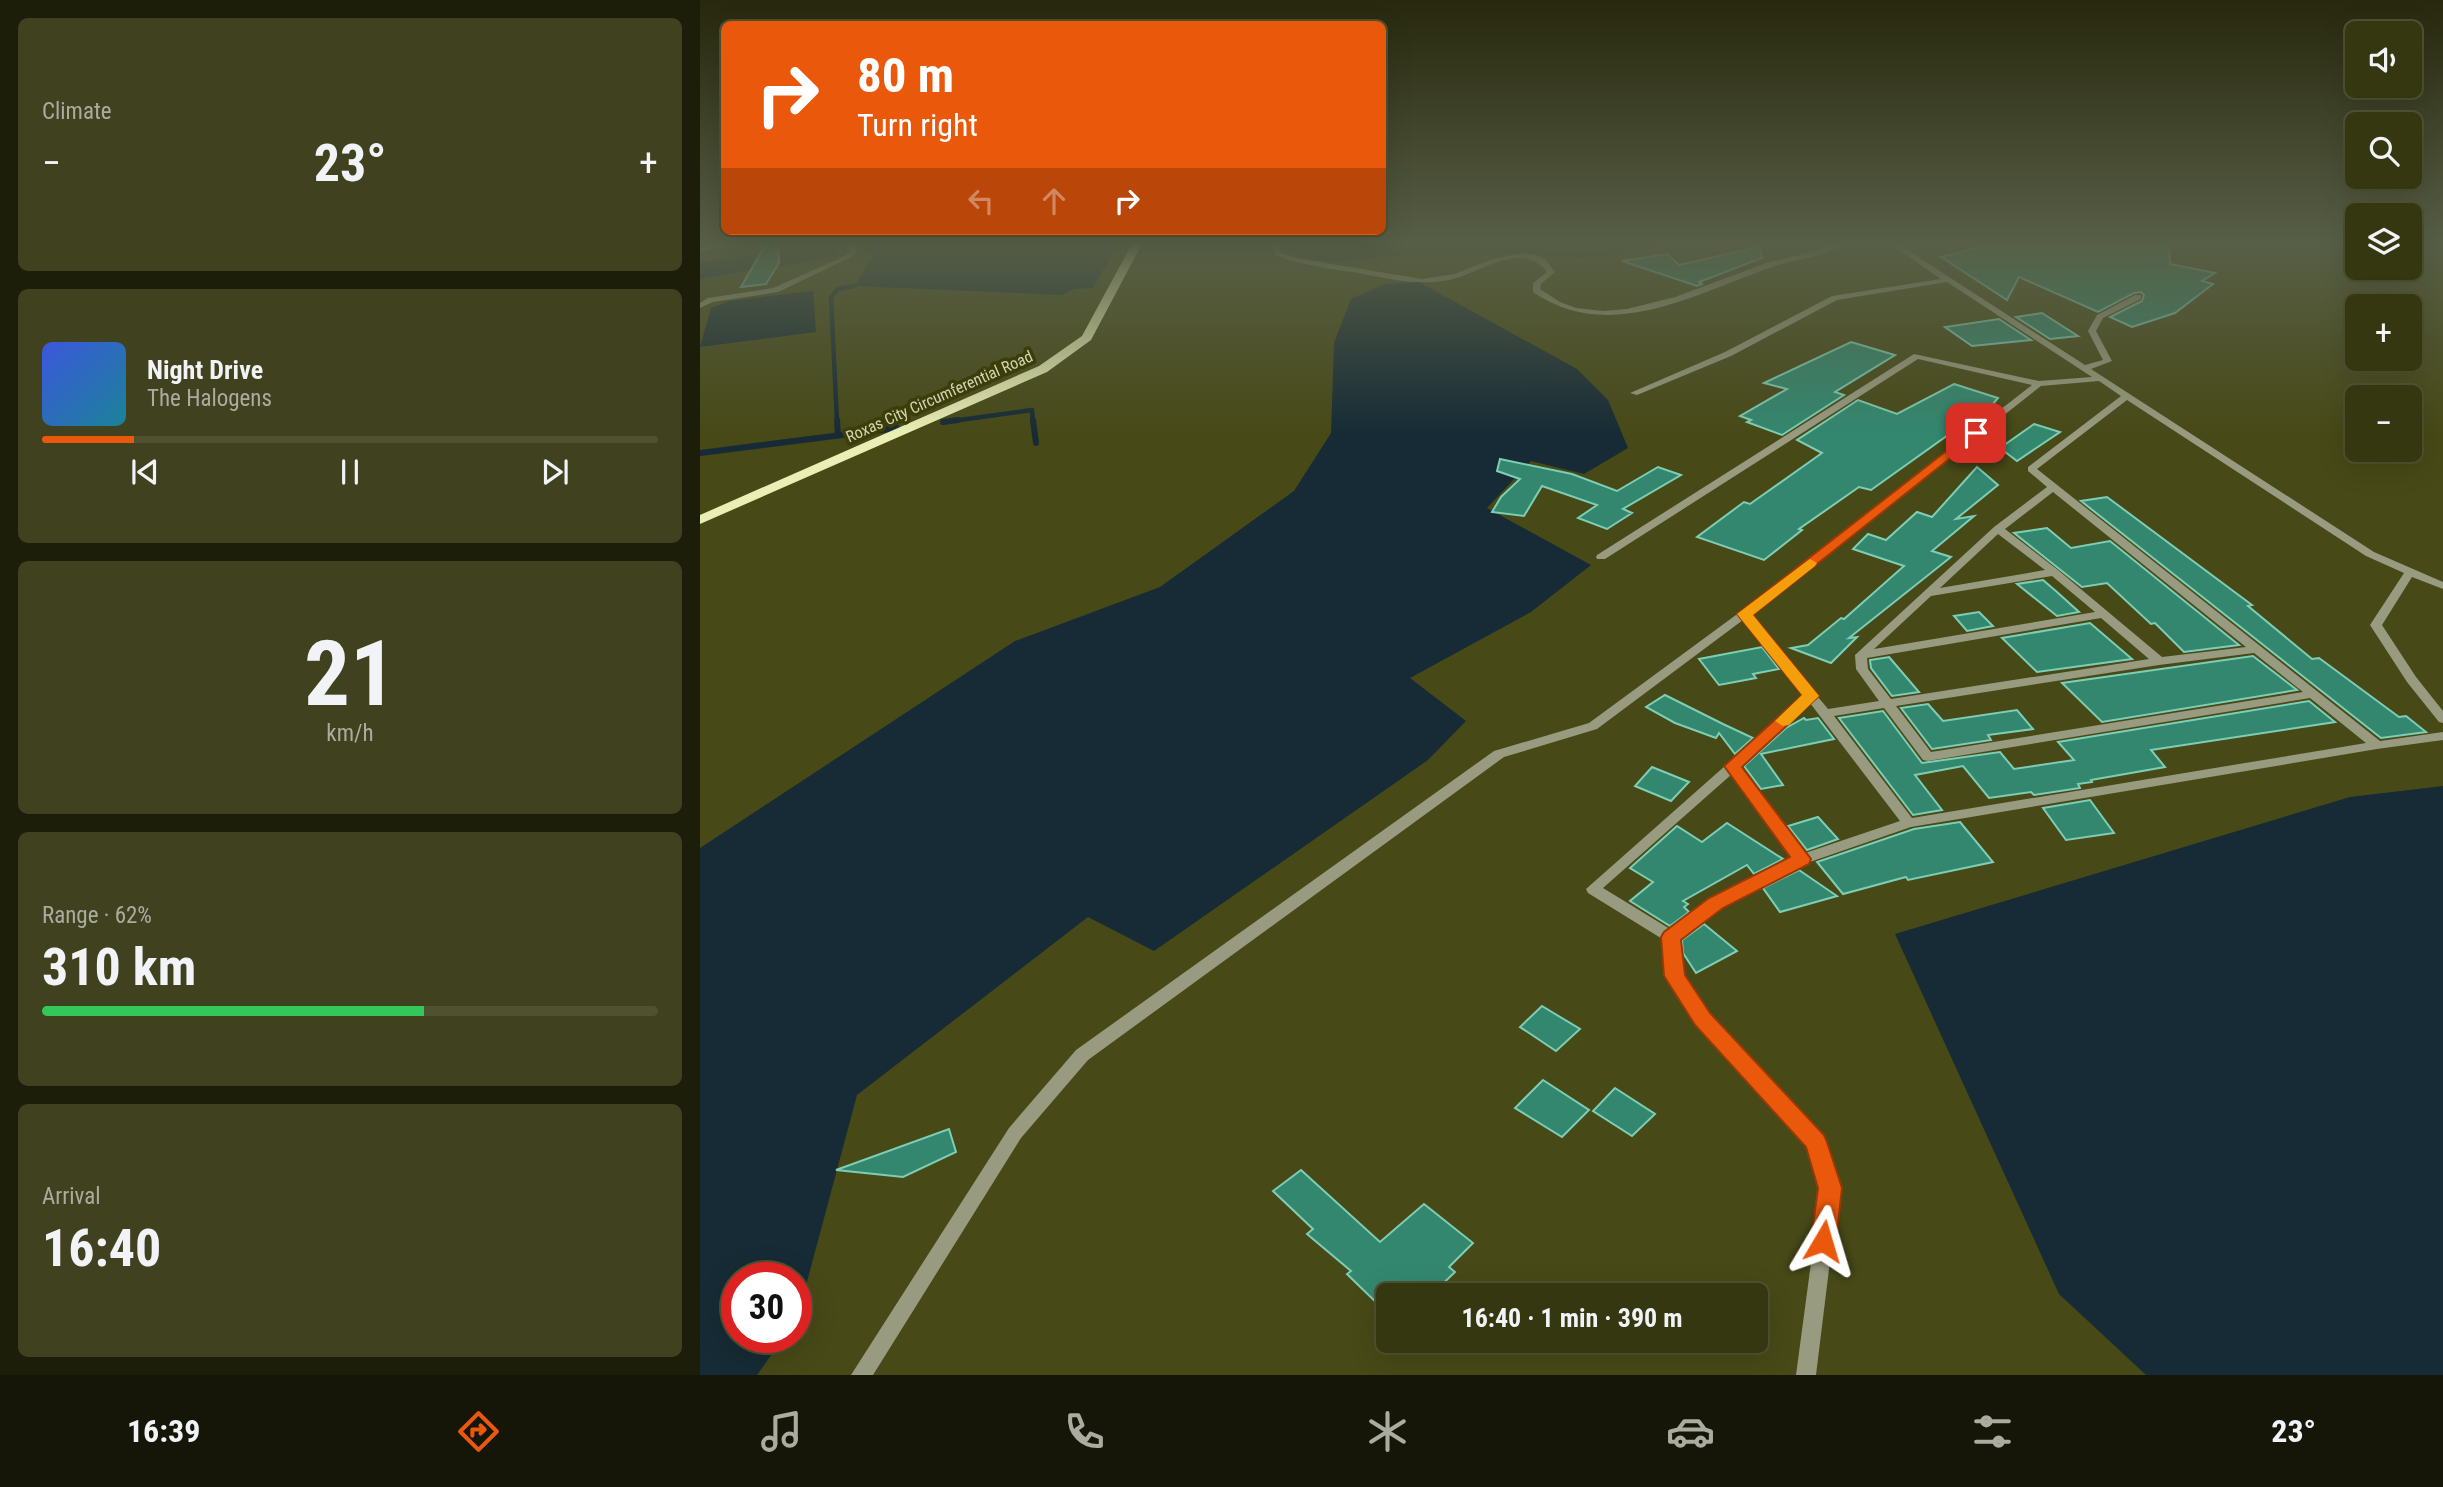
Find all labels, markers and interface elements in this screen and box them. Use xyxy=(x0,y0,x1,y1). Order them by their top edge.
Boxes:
map controls xyxy=(2345,21,2422,462)
button: sound xyxy=(2345,21,2422,98)
text: 80 m xyxy=(857,47,954,104)
icon: right xyxy=(742,49,833,140)
text: Climate xyxy=(42,98,112,125)
text: Turn right xyxy=(857,106,978,144)
button: search xyxy=(2345,112,2422,189)
text: 23° xyxy=(314,133,386,194)
text: − xyxy=(42,141,61,185)
text: + xyxy=(639,141,658,185)
icon: left xyxy=(962,182,1000,220)
icon: ahead xyxy=(1035,182,1073,220)
icon: right xyxy=(1108,182,1146,220)
button: layers xyxy=(2345,203,2422,280)
button: + xyxy=(2345,294,2422,371)
street label: Roxas City Circumferential Road xyxy=(843,347,1035,446)
text: Night Drive xyxy=(147,355,263,385)
text: The Halogens xyxy=(147,385,272,412)
button: − xyxy=(2345,385,2422,462)
pin xyxy=(1946,403,2006,463)
icon: arrive xyxy=(1957,414,1995,452)
icon: previous xyxy=(126,453,164,491)
icon: pause xyxy=(331,453,369,491)
icon: next xyxy=(536,453,574,491)
text: 21 xyxy=(304,621,396,727)
text: km/h xyxy=(326,720,374,747)
text: Range · 62% xyxy=(42,902,152,929)
text: 310 km xyxy=(42,937,196,998)
text: Arrival xyxy=(42,1183,101,1210)
position arrow xyxy=(1786,1204,1860,1278)
text: 16:40 xyxy=(42,1218,161,1279)
speed limit sign: 30 xyxy=(721,1262,812,1353)
text: 16:40 · 1 min · 390 m xyxy=(1462,1303,1682,1333)
icon: directions xyxy=(454,1407,503,1456)
icon: music xyxy=(757,1407,806,1456)
icon: phone xyxy=(1060,1407,1109,1456)
icon: climate xyxy=(1363,1407,1412,1456)
icon: car xyxy=(1666,1407,1715,1456)
icon: filters xyxy=(1968,1407,2017,1456)
text: 16:39 xyxy=(127,1412,200,1450)
text: 23° xyxy=(2271,1412,2316,1450)

